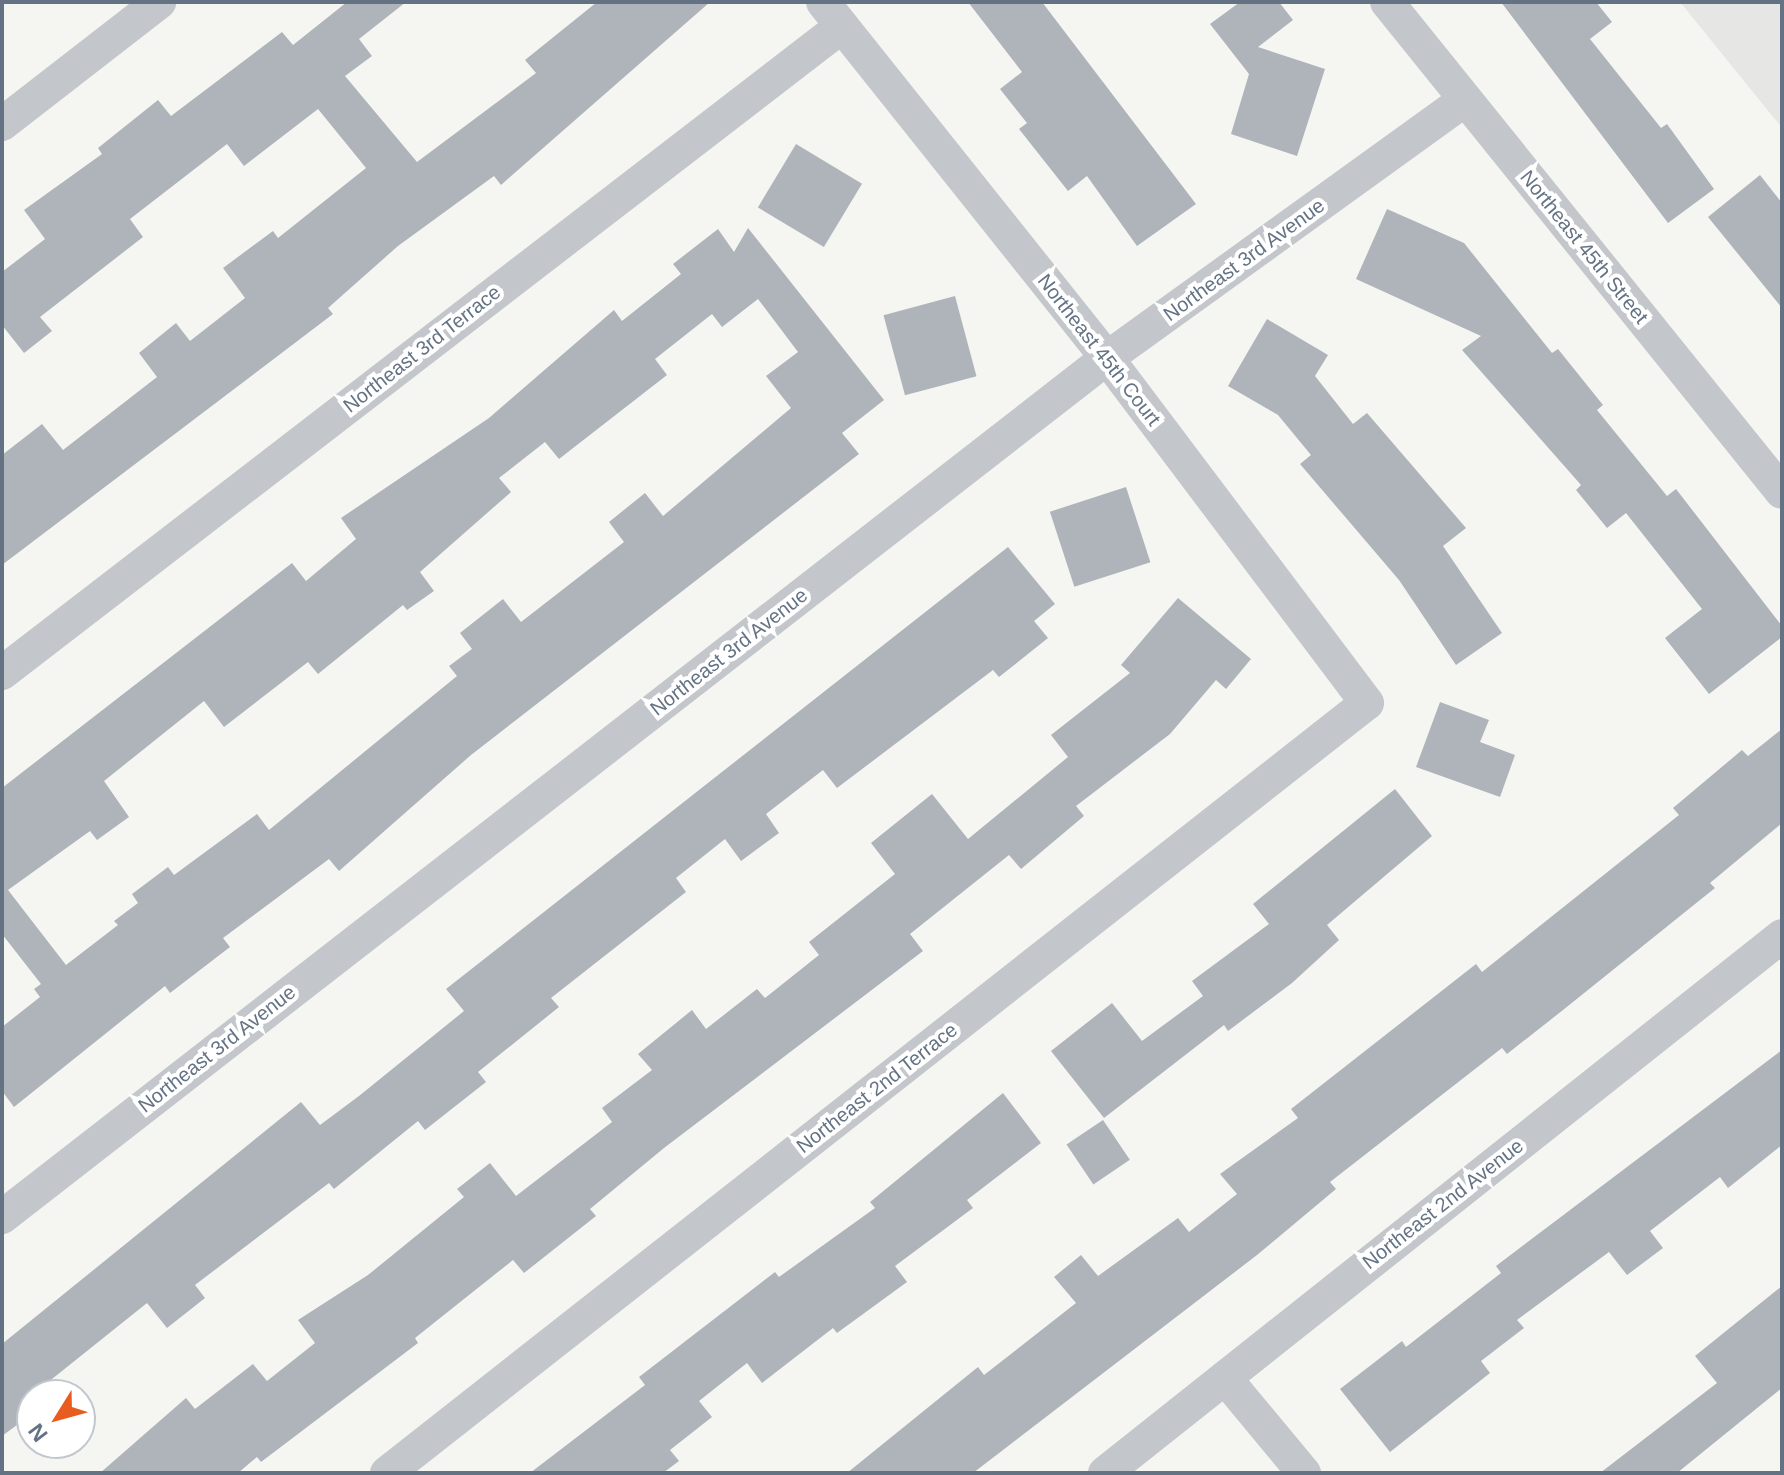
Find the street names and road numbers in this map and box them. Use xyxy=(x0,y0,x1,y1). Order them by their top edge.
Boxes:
street label: Northeast 45th Street xyxy=(1515,166,1653,328)
street label: Northeast 3rd Avenue xyxy=(1158,193,1330,327)
street label: Northeast 45th Court xyxy=(1032,269,1166,431)
street label: Northeast 3rd Terrace xyxy=(338,280,506,418)
street label: Northeast 3rd Avenue xyxy=(645,583,813,721)
street label: Northeast 3rd Avenue xyxy=(133,980,301,1118)
street label: Northeast 2nd Terrace xyxy=(792,1018,962,1158)
street label: Northeast 2nd Avenue xyxy=(1357,1133,1529,1275)

